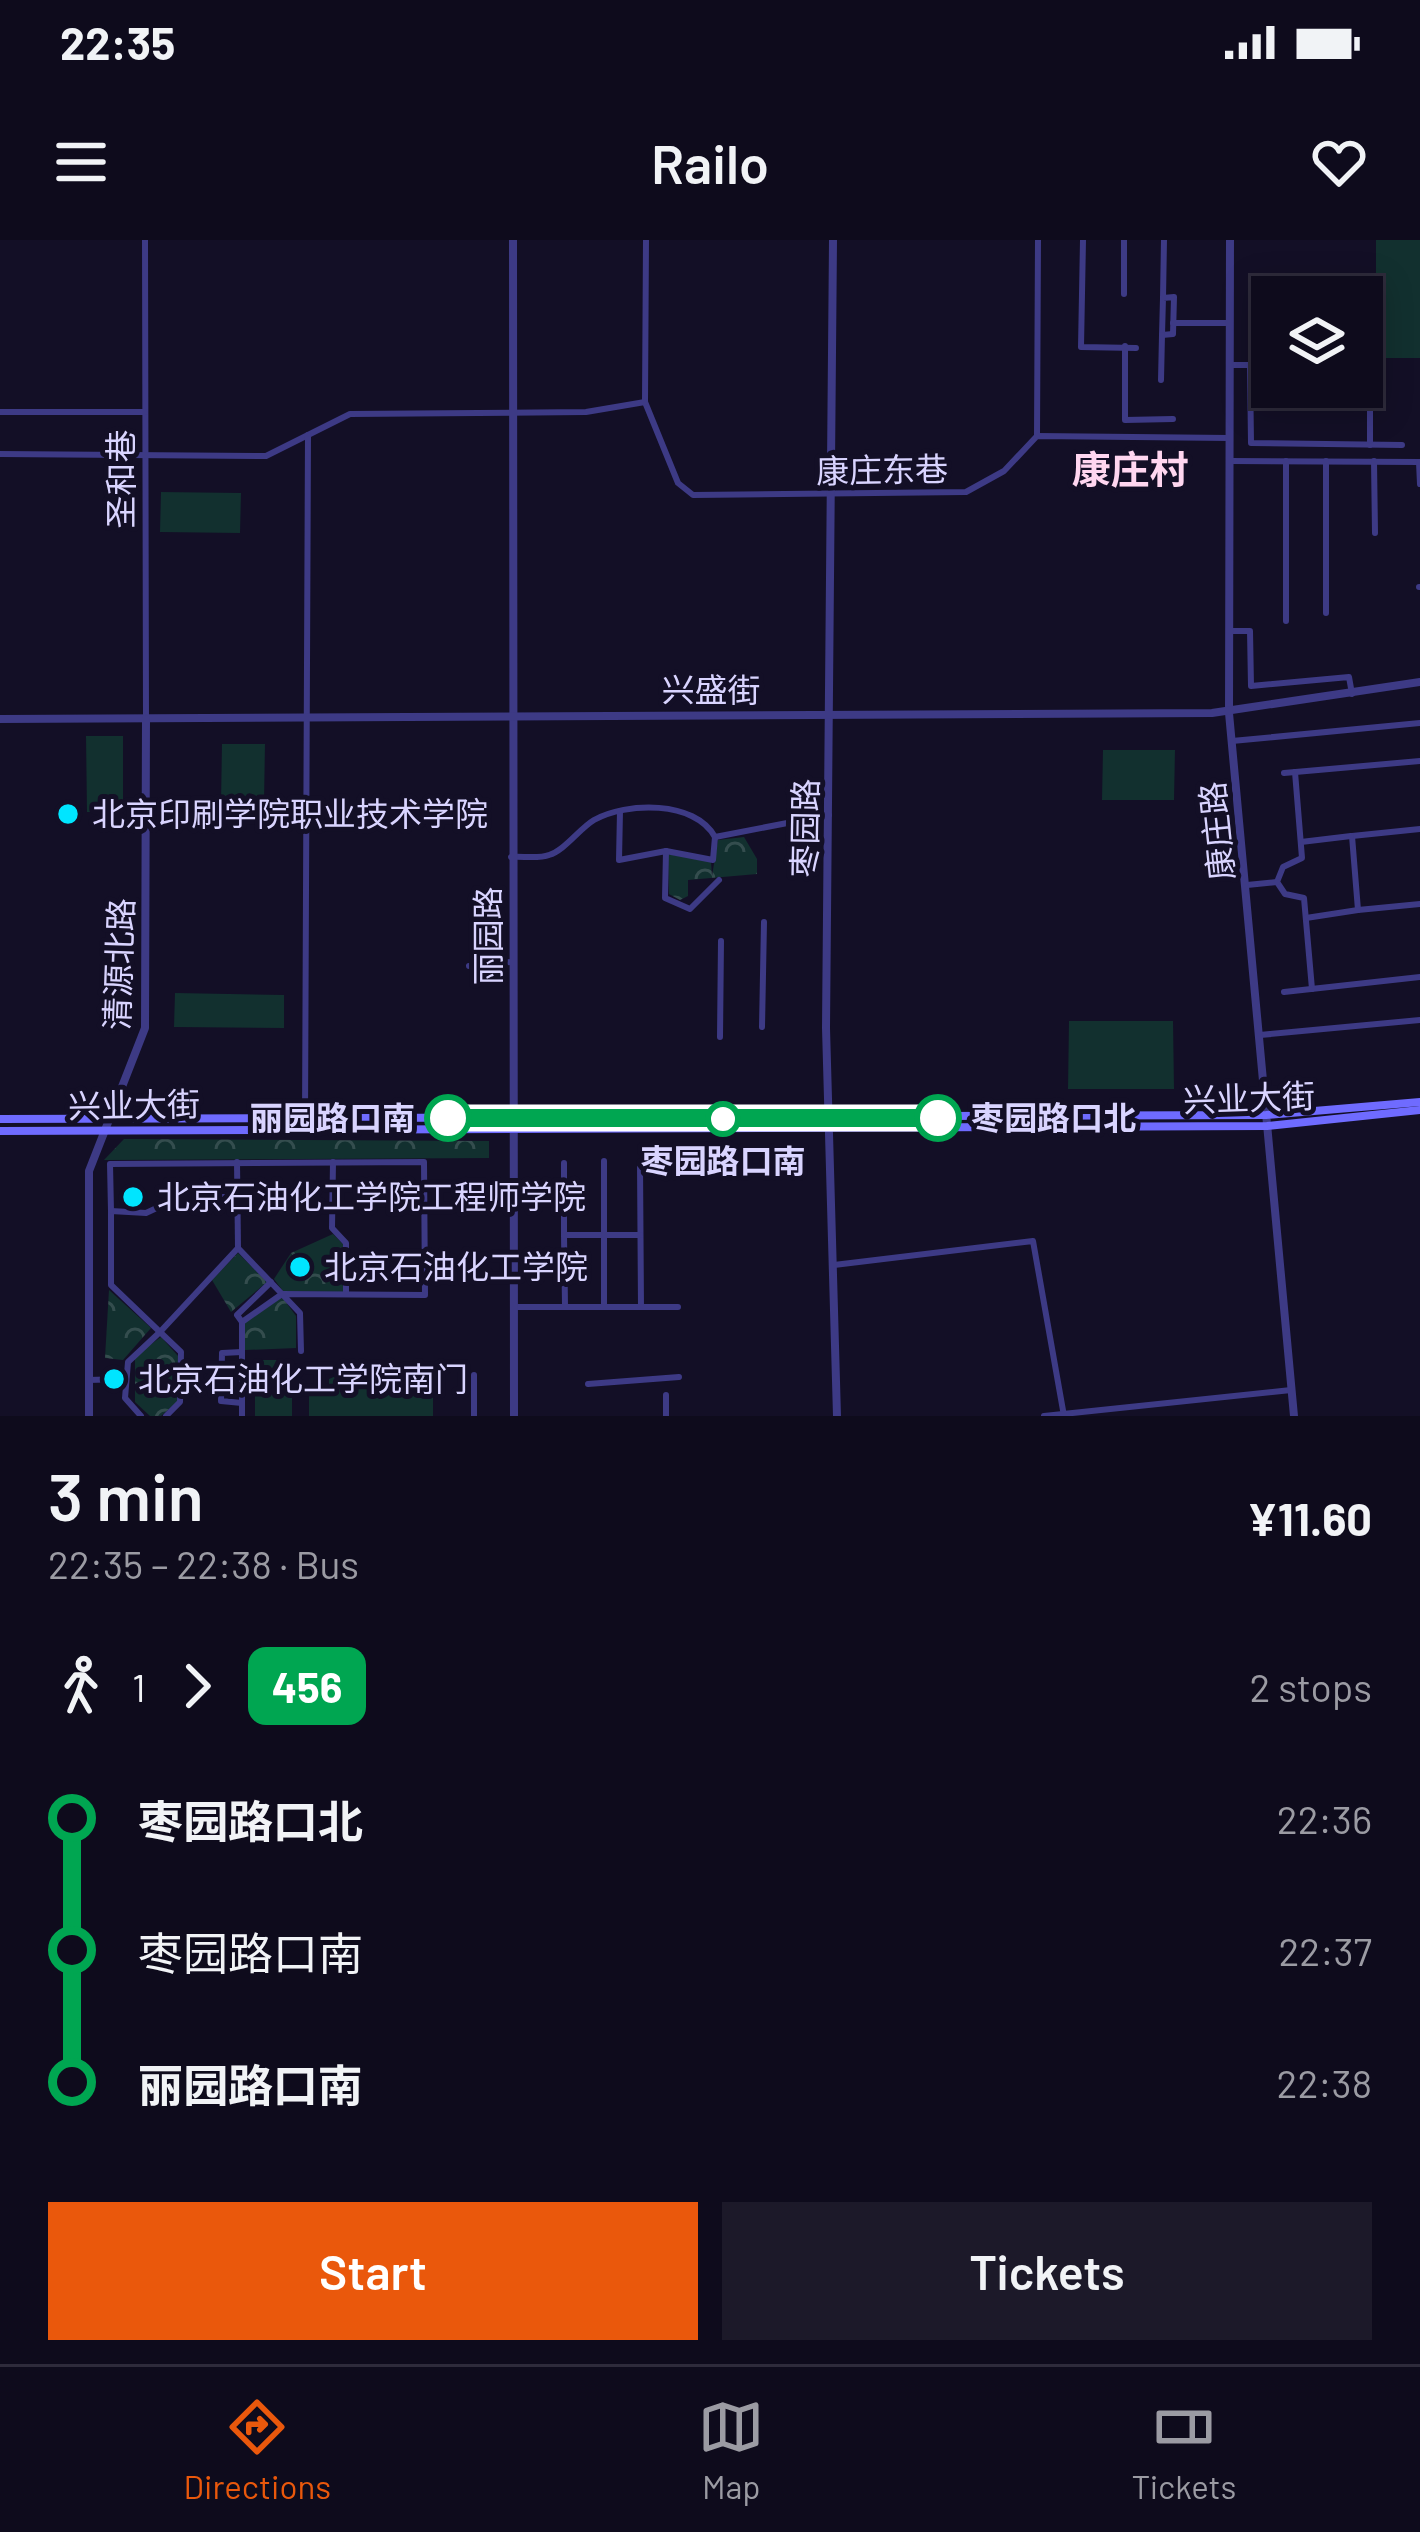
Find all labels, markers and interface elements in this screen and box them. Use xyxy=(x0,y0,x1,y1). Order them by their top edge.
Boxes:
text: 22:35 xyxy=(60,15,175,69)
icon: menu xyxy=(48,129,114,195)
icon: heart xyxy=(1306,129,1372,195)
text: Railo xyxy=(651,130,769,195)
map controls xyxy=(1251,276,1383,408)
button: layers xyxy=(1251,276,1383,408)
street label: 圣和巷 xyxy=(100,430,140,529)
district label: 康庄村 xyxy=(1071,445,1189,492)
street label: 康庄东巷 xyxy=(816,448,948,490)
street label: 兴盛街 xyxy=(662,669,761,709)
street label: 枣园路 xyxy=(783,778,825,878)
street label: 康庄路 xyxy=(1191,780,1241,882)
place label: 北京印刷学院职业技术学院 xyxy=(92,793,488,833)
marker: 北京印刷学院职业技术学院 xyxy=(55,801,81,827)
street label: 丽园路 xyxy=(467,887,507,986)
street label: 清源北路 xyxy=(96,897,140,1031)
street label: 兴业大街 xyxy=(1182,1075,1316,1119)
street label: 兴业大街 xyxy=(68,1083,200,1125)
marker: 丽园路口南 xyxy=(426,1096,470,1140)
marker: 枣园路口北 xyxy=(916,1096,960,1140)
place label: 丽园路口南 xyxy=(250,1097,415,1137)
place label: 枣园路口北 xyxy=(971,1097,1136,1137)
marker: 枣园路口南 xyxy=(707,1103,739,1135)
place label: 枣园路口南 xyxy=(641,1140,806,1180)
place label: 北京石油化工学院工程师学院 xyxy=(157,1176,586,1216)
marker: 北京石油化工学院工程师学院 xyxy=(120,1184,146,1210)
place label: 北京石油化工学院 xyxy=(324,1246,588,1286)
marker: 北京石油化工学院 xyxy=(287,1254,313,1280)
place label: 北京石油化工学院南门 xyxy=(138,1358,468,1398)
marker: 北京石油化工学院南门 xyxy=(101,1366,127,1392)
text: 3 min xyxy=(48,1455,204,1534)
text: ¥11.60 xyxy=(1247,1491,1372,1545)
text: 22:35 – 22:38 · Bus xyxy=(48,1540,359,1587)
icon: walk xyxy=(48,1653,114,1719)
icon: forward xyxy=(164,1653,230,1719)
text: 456 xyxy=(272,1661,342,1711)
text: 1 xyxy=(132,1663,146,1710)
text: 2 stops xyxy=(1249,1663,1372,1710)
text: 枣园路口北 xyxy=(138,1793,363,1847)
text: 22:36 xyxy=(1277,1795,1372,1842)
text: 枣园路口南 xyxy=(138,1925,363,1979)
text: 22:37 xyxy=(1278,1927,1372,1974)
text: 丽园路口南 xyxy=(138,2057,363,2111)
text: 22:38 xyxy=(1277,2059,1372,2106)
button: Start xyxy=(48,2202,698,2340)
button: Tickets xyxy=(722,2202,1372,2340)
tab: Directions xyxy=(184,2394,331,2506)
tab: Map xyxy=(698,2394,764,2506)
tab: Tickets xyxy=(1131,2394,1236,2506)

